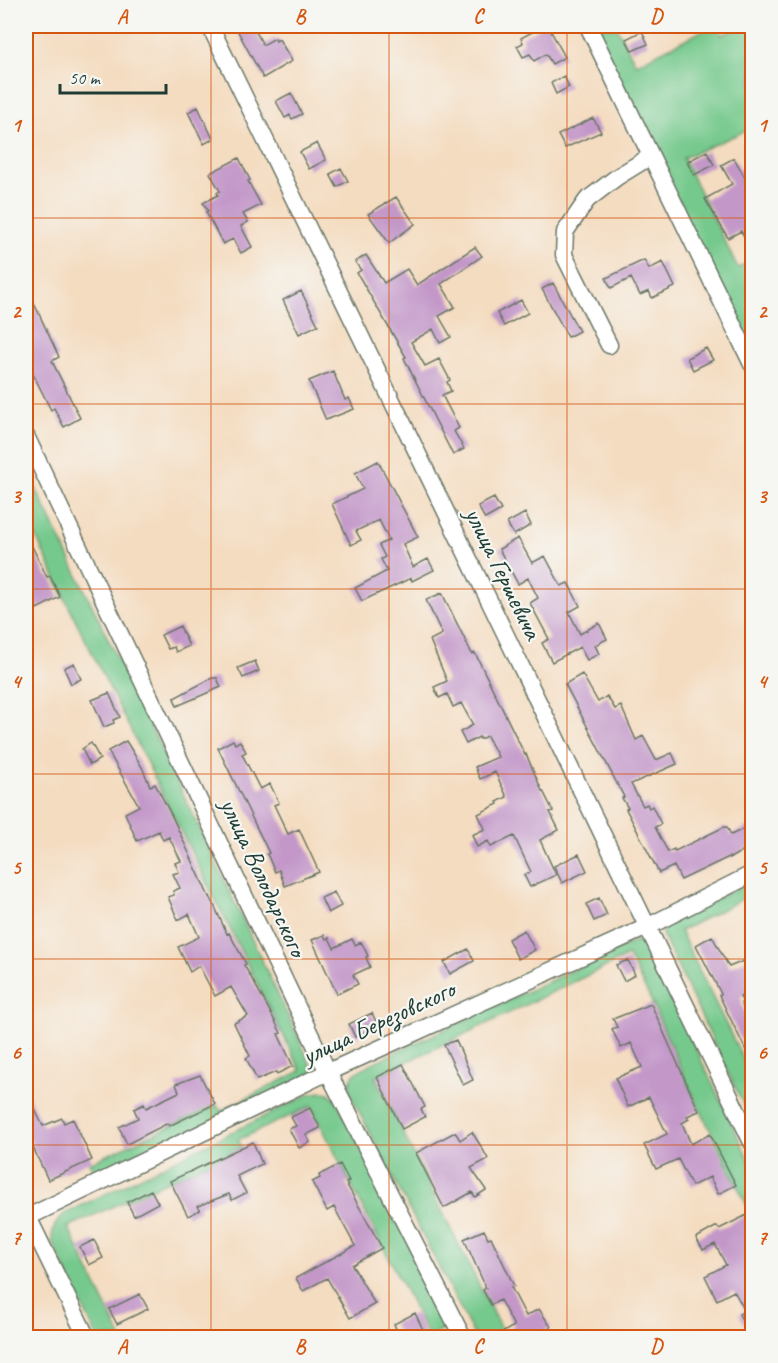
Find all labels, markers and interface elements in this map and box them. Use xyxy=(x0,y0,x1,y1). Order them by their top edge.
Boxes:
text: A xyxy=(117,4,129,29)
text: B xyxy=(295,4,307,29)
text: C xyxy=(473,4,485,29)
text: D xyxy=(650,4,664,29)
scale bar xyxy=(60,57,166,95)
text: 50 m xyxy=(69,67,102,89)
text: 1 xyxy=(12,113,23,138)
text: 1 xyxy=(758,113,769,138)
text: 2 xyxy=(12,299,23,324)
text: 2 xyxy=(758,299,769,324)
text: 3 xyxy=(12,484,23,509)
text: 3 xyxy=(758,484,769,509)
street label: улица Гершевича xyxy=(456,500,550,646)
text: 4 xyxy=(12,669,24,694)
text: 4 xyxy=(758,669,770,694)
street label: улица Володарского xyxy=(212,791,316,964)
text: 5 xyxy=(12,855,23,880)
text: 5 xyxy=(758,855,769,880)
street label: улица Березовского xyxy=(295,971,463,1074)
text: 6 xyxy=(11,1040,22,1065)
text: 6 xyxy=(757,1040,768,1065)
text: 7 xyxy=(12,1225,23,1250)
text: 7 xyxy=(758,1225,769,1250)
text: A xyxy=(117,1334,129,1359)
text: B xyxy=(295,1334,307,1359)
text: C xyxy=(473,1334,485,1359)
text: D xyxy=(650,1334,664,1359)

